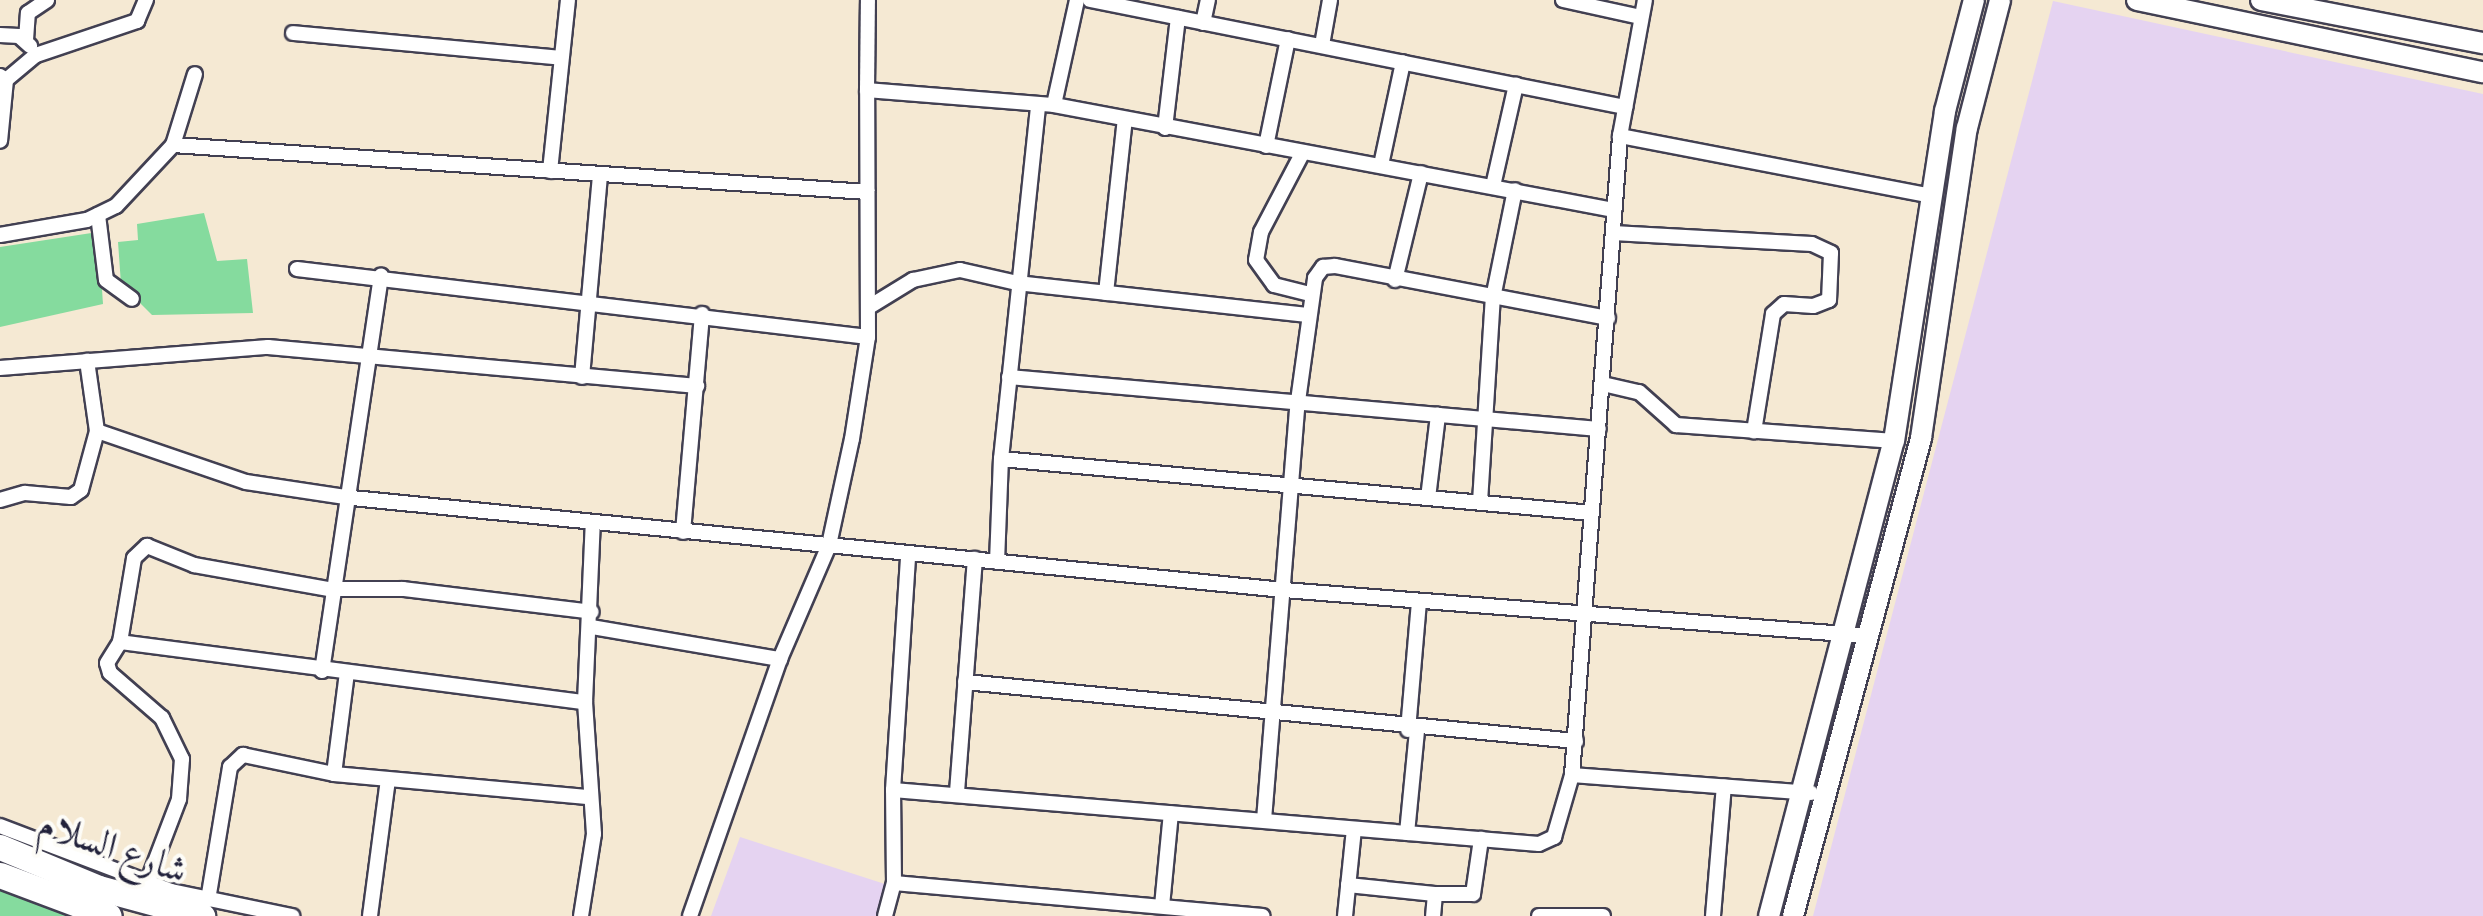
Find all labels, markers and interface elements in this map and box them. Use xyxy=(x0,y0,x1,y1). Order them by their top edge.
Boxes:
street label: شارع السلام xyxy=(33,800,193,894)

